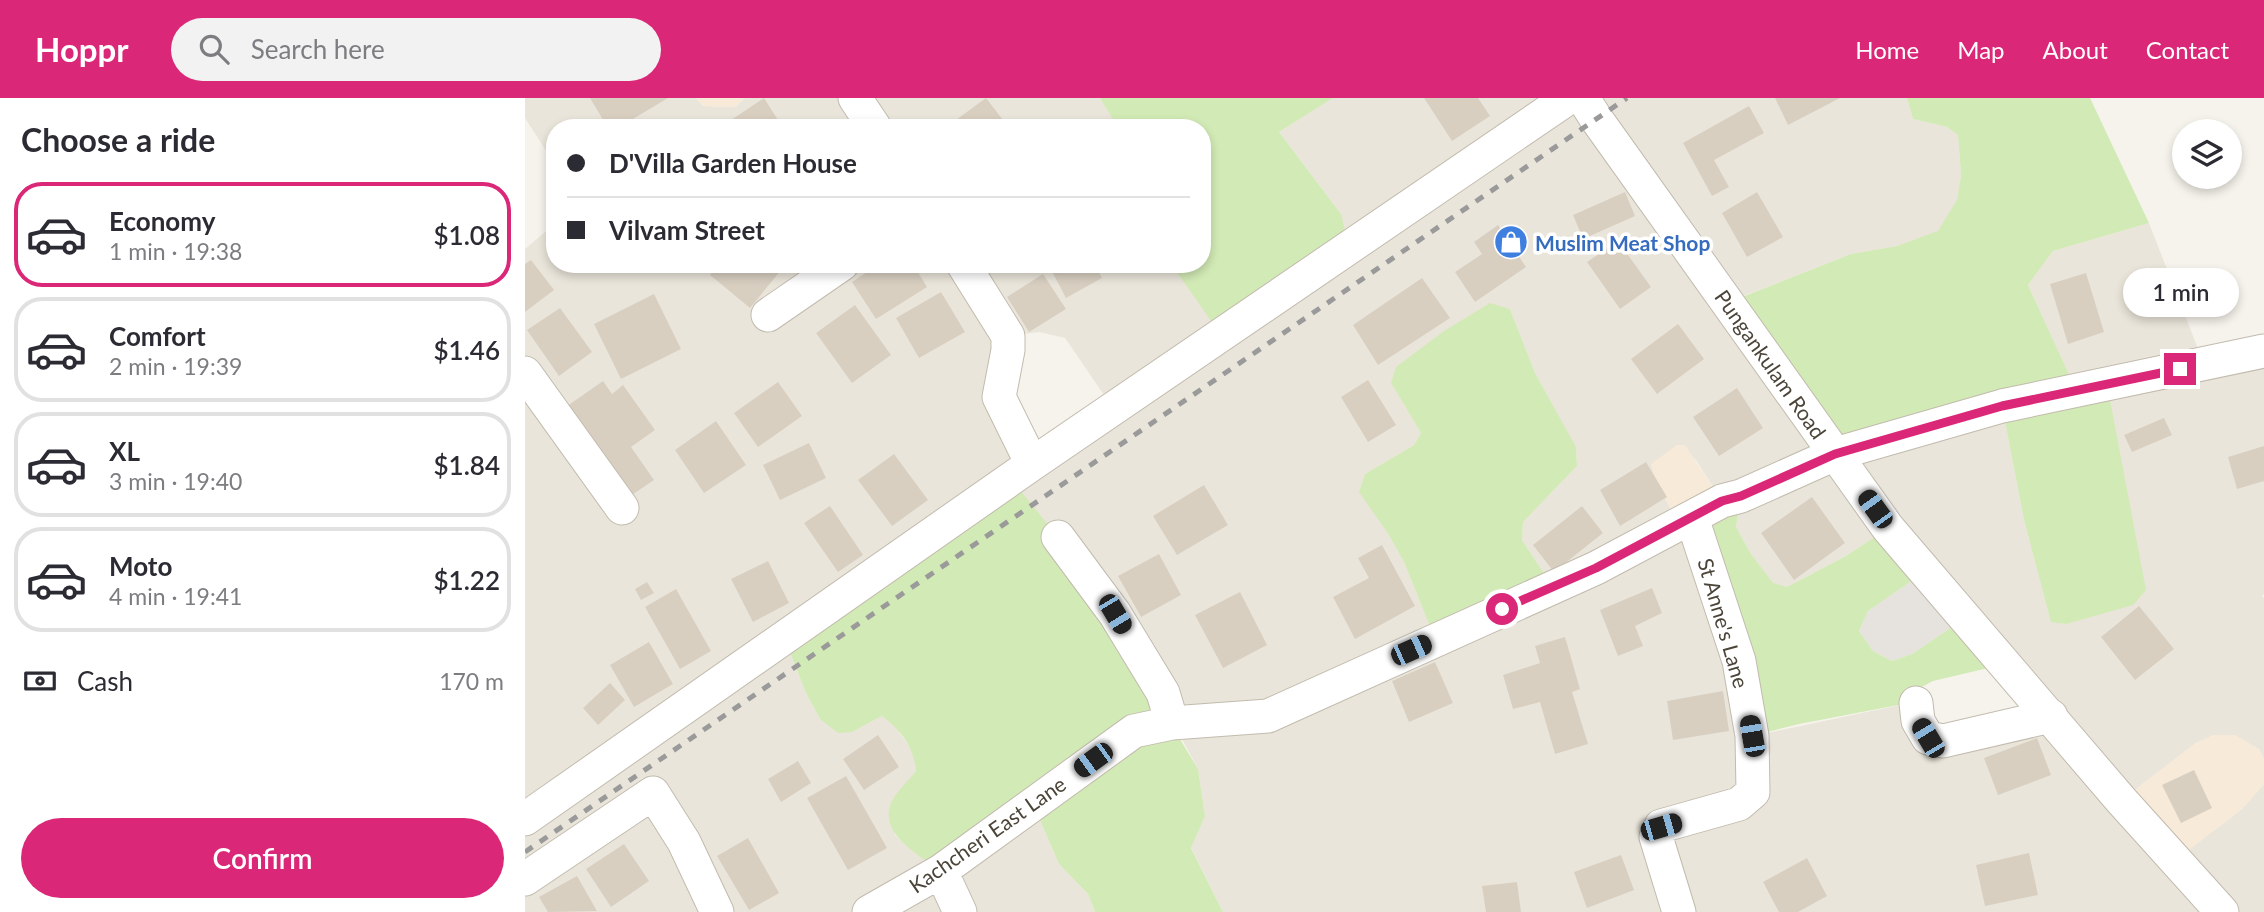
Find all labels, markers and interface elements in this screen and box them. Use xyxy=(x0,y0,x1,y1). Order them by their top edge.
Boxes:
search box xyxy=(171,18,661,81)
text: Hoppr xyxy=(35,29,129,69)
icon: search xyxy=(195,30,233,68)
text: Search here xyxy=(251,33,385,65)
text: Home xyxy=(1855,35,1919,64)
text: Map xyxy=(1957,35,2005,64)
text: About xyxy=(2043,35,2108,64)
text: Contact xyxy=(2146,35,2229,64)
map controls xyxy=(2172,119,2242,189)
button: layers xyxy=(2172,119,2242,189)
text: Choose a ride xyxy=(21,120,215,159)
text: D'Villa Garden House xyxy=(609,147,857,179)
icon: car xyxy=(25,203,88,266)
text: Economy xyxy=(109,205,215,237)
text: Vilvam Street xyxy=(609,214,765,246)
text: $1.08 xyxy=(434,219,500,251)
shop icon: Muslim Meat Shop xyxy=(1492,223,1530,261)
place label: Muslim Meat Shop xyxy=(1535,230,1710,255)
text: 1 min · 19:38 xyxy=(109,237,242,265)
callout: 1 min xyxy=(2122,268,2238,316)
text: 1 min xyxy=(2153,278,2209,306)
street label: Pungankulam Road xyxy=(1710,285,1832,443)
icon: car xyxy=(25,318,88,381)
text: Comfort xyxy=(109,320,206,352)
text: $1.46 xyxy=(434,334,500,366)
text: 2 min · 19:39 xyxy=(109,352,242,380)
route end xyxy=(2164,353,2196,385)
icon: car xyxy=(25,433,88,496)
text: XL xyxy=(109,435,140,467)
text: $1.84 xyxy=(434,449,500,481)
text: 3 min · 19:40 xyxy=(109,467,242,495)
car xyxy=(1855,486,1896,532)
icon: car xyxy=(25,548,88,611)
text: Moto xyxy=(109,550,172,582)
street label: St Anne's Lane xyxy=(1694,555,1754,691)
text: $1.22 xyxy=(434,564,500,596)
text: 4 min · 19:41 xyxy=(109,582,242,610)
car xyxy=(1096,591,1135,637)
route start xyxy=(1486,593,1518,625)
car xyxy=(1388,632,1435,668)
icon: cash xyxy=(21,662,59,700)
text: Cash xyxy=(77,665,133,697)
text: 170 m xyxy=(439,667,504,695)
car xyxy=(1739,713,1766,759)
car xyxy=(1909,715,1948,761)
car xyxy=(1070,739,1117,781)
street label: Kachcheri East Lane xyxy=(904,771,1070,897)
car xyxy=(1638,811,1685,843)
button: Confirm xyxy=(21,818,504,898)

